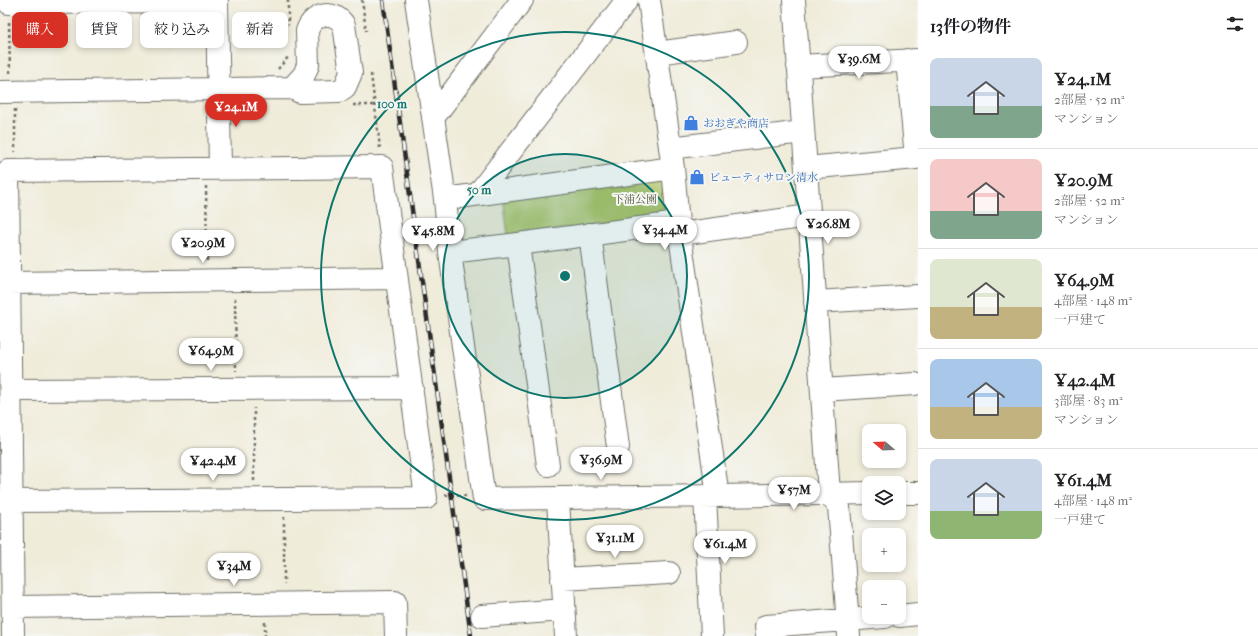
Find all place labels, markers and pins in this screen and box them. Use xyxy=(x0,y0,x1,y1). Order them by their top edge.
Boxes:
pin: ¥39.6M xyxy=(826,46,892,80)
pin: ¥24.1M xyxy=(203,94,269,128)
shop icon: おおぎや商店 xyxy=(682,114,700,132)
place label: おおぎや商店 xyxy=(703,117,769,130)
shop icon: ビューティサロン清水 xyxy=(688,168,706,186)
place label: ビューティサロン清水 xyxy=(709,171,818,184)
pin: ¥26.8M xyxy=(795,211,861,245)
pin: ¥34.4M xyxy=(632,217,698,251)
pin: ¥45.8M xyxy=(400,218,466,252)
pin: ¥20.9M xyxy=(170,230,236,264)
centre of rings xyxy=(558,269,572,283)
pin: ¥64.9M xyxy=(178,338,244,372)
pin: ¥36.9M xyxy=(568,447,634,481)
pin: ¥42.4M xyxy=(180,448,246,482)
pin: ¥57M xyxy=(770,477,818,511)
pin: ¥31.1M xyxy=(582,525,648,559)
pin: ¥61.4M xyxy=(692,531,758,565)
pin: ¥34M xyxy=(210,553,258,587)

